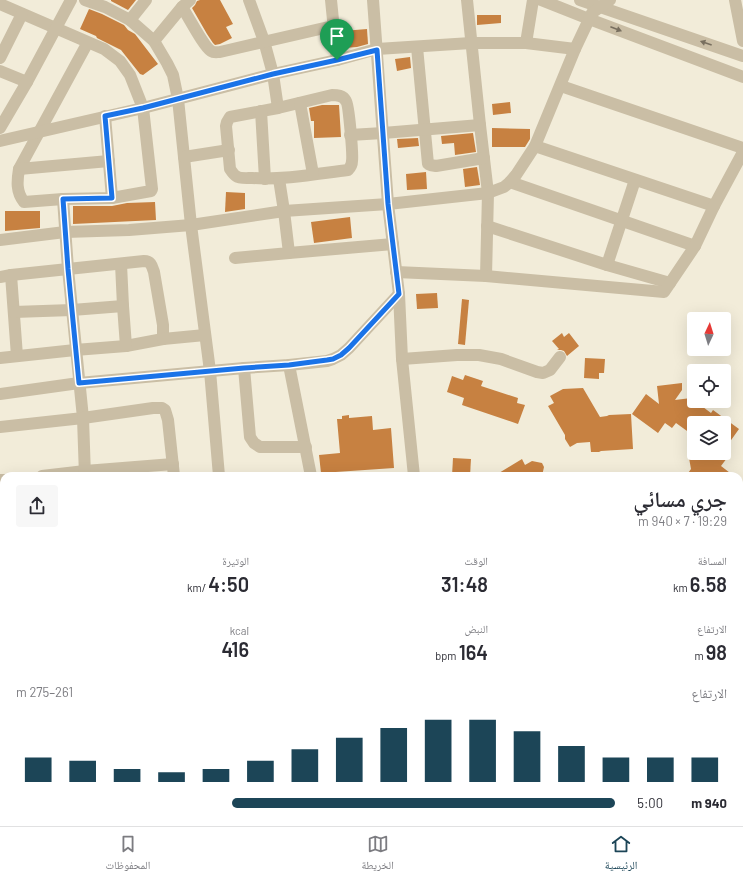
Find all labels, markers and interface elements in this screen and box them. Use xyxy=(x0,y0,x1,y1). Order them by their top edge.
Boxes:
pin xyxy=(320,19,354,60)
icon: arrive xyxy=(326,25,348,47)
one-way arrow xyxy=(611,27,623,33)
one-way arrow xyxy=(700,40,712,46)
north arrow xyxy=(687,312,731,356)
map controls xyxy=(687,312,731,460)
button: locate xyxy=(687,364,731,408)
button: layers xyxy=(687,416,731,460)
button: share xyxy=(16,485,58,527)
text: جري مسائي xyxy=(633,485,727,511)
text: 19:29 · 7 × 940 m xyxy=(638,513,727,529)
text: الوتيرة xyxy=(222,554,249,567)
text: الوقت xyxy=(464,554,488,567)
text: المسافة xyxy=(698,554,727,567)
text: 4:50 xyxy=(208,572,249,596)
text: 31:48 xyxy=(441,572,488,596)
text: 6.58 xyxy=(690,572,727,596)
text: /km xyxy=(187,581,208,594)
text: km xyxy=(673,581,690,594)
text: النبض xyxy=(465,622,488,635)
text: الارتفاع xyxy=(697,622,727,635)
text: kcal xyxy=(230,624,249,637)
text: 416 xyxy=(222,637,249,661)
text: 164 xyxy=(459,640,488,664)
text: 98 xyxy=(706,640,727,664)
text: bpm xyxy=(435,649,459,662)
text: m xyxy=(694,649,706,662)
text: 261–275 m xyxy=(16,684,73,700)
text: الارتفاع xyxy=(692,685,727,701)
text: 5:00 xyxy=(637,795,663,811)
text: 940 m xyxy=(691,795,727,811)
tab: المحفوظات xyxy=(106,833,150,876)
tab: الخريطة xyxy=(361,833,394,876)
tab: الرئيسية xyxy=(605,833,637,876)

